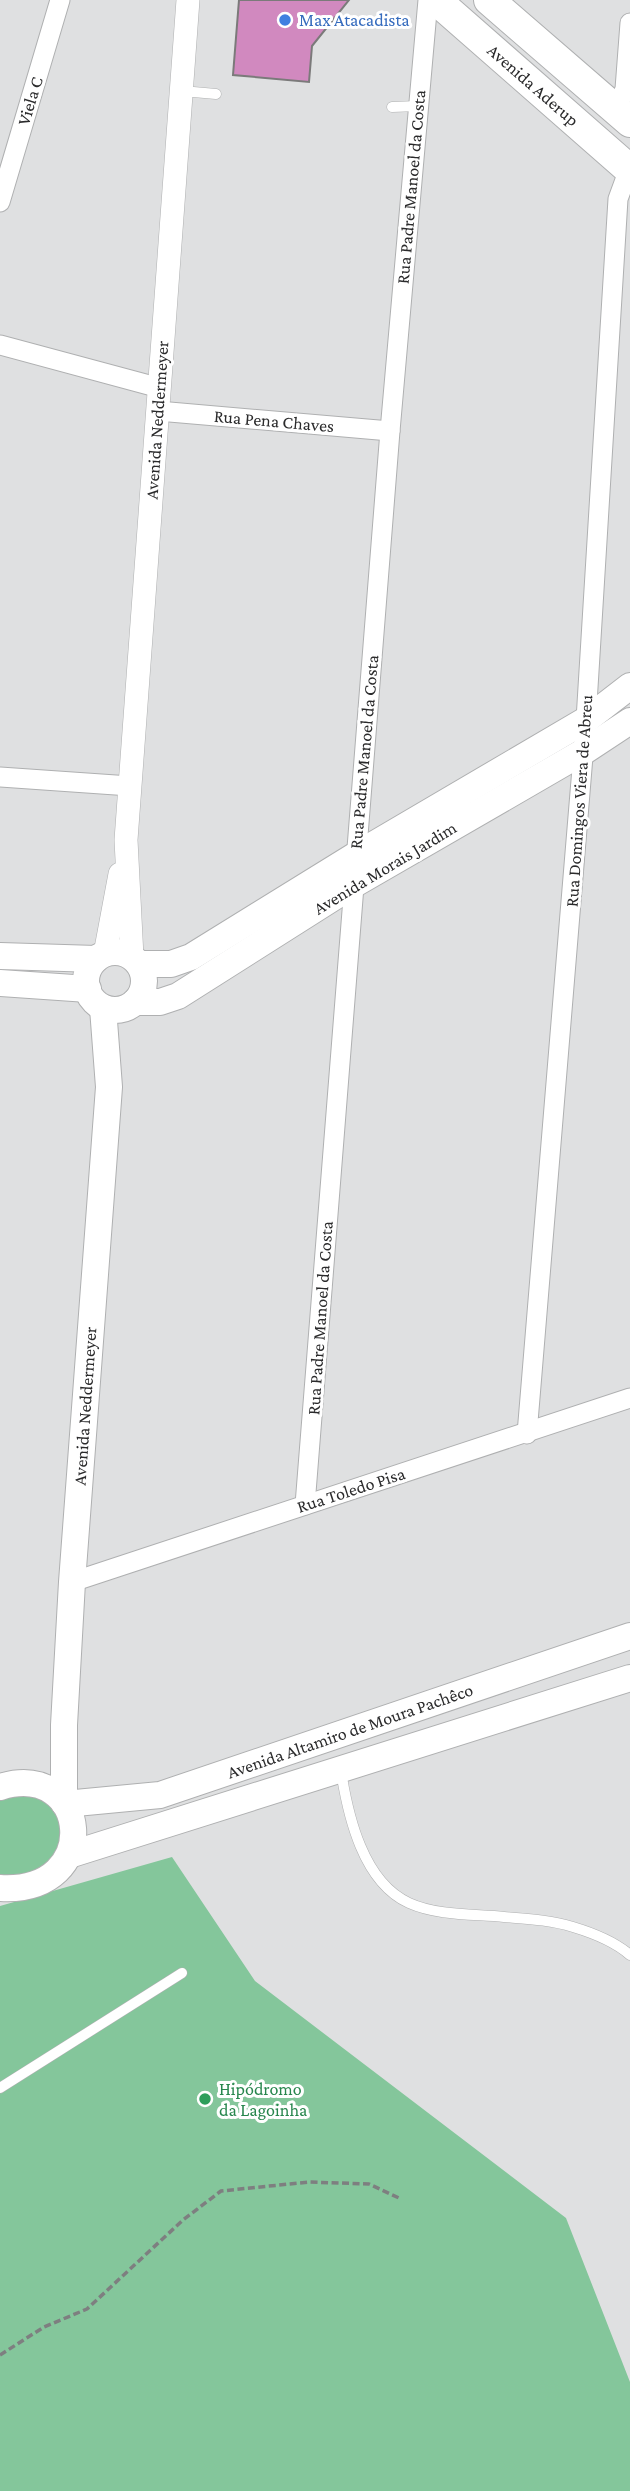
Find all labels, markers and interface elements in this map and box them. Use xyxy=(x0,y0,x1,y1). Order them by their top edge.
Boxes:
place label: Max Atacadista xyxy=(299,10,410,30)
marker: Max Atacadista xyxy=(277,12,293,28)
street label: Avenida Aderup xyxy=(483,40,583,130)
street label: Viela C xyxy=(13,74,47,128)
street label: Rua Padre Manoel da Costa xyxy=(393,89,429,285)
street label: Avenida Neddermeyer xyxy=(141,339,173,500)
street label: Rua Pena Chaves xyxy=(213,406,335,436)
street label: Rua Padre Manoel da Costa xyxy=(346,654,382,850)
street label: Rua Domingos Viera de Abreu xyxy=(562,694,596,908)
street label: Avenida Morais Jardim xyxy=(310,817,461,919)
street label: Rua Padre Manoel da Costa xyxy=(303,1220,337,1416)
street label: Avenida Neddermeyer xyxy=(69,1325,101,1486)
street label: Rua Toledo Pisa xyxy=(294,1463,408,1517)
street label: Avenida Altamiro de Moura Pachêco xyxy=(225,1679,475,1783)
place label: Hipódromo da Lagoinha xyxy=(219,2079,307,2120)
marker: Hipódromo da Lagoinha xyxy=(197,2091,213,2107)

